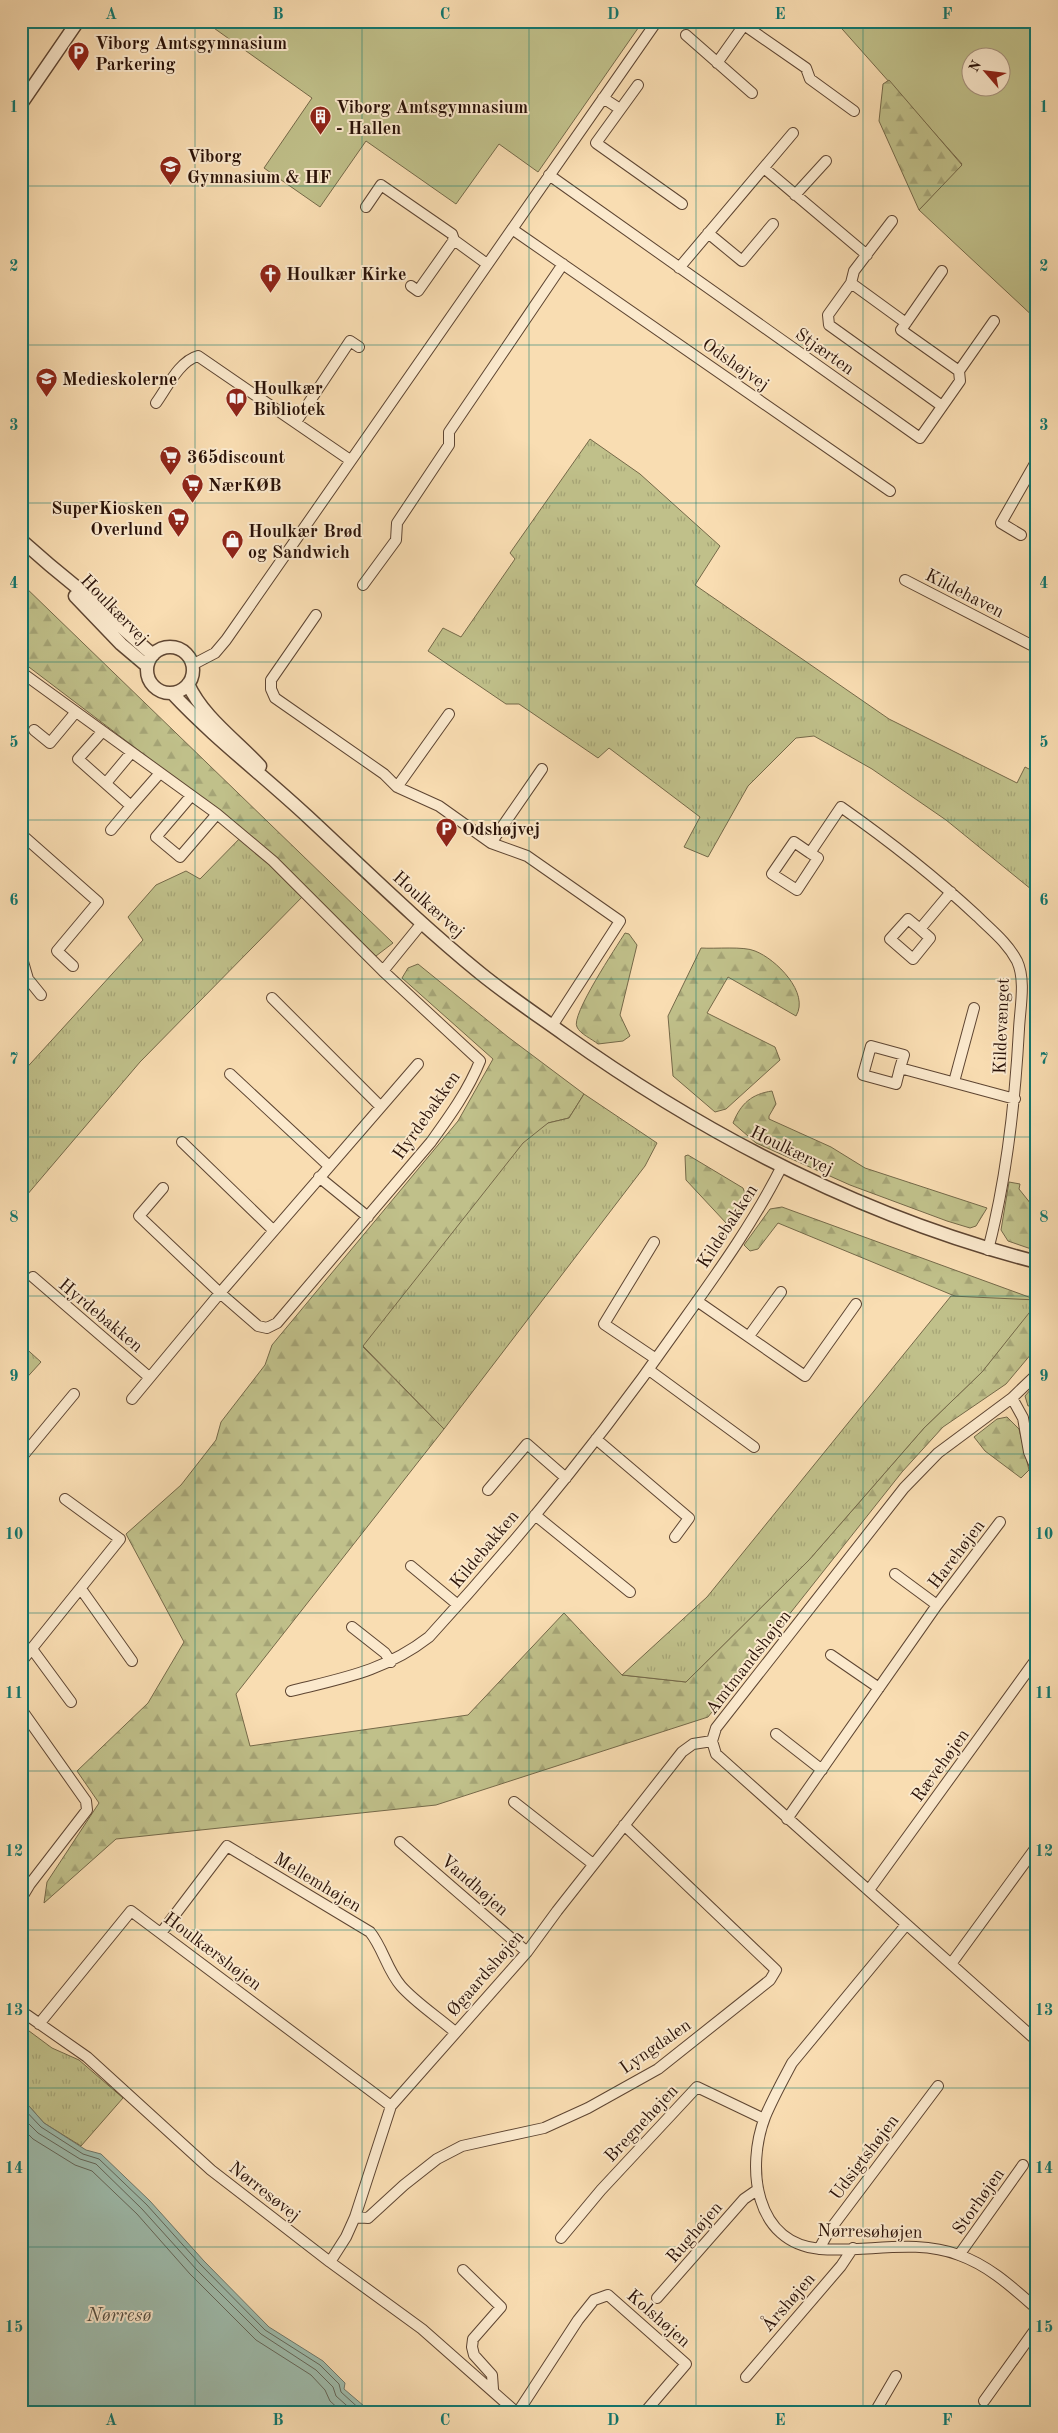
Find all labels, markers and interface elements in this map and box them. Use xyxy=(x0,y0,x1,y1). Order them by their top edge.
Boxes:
text: A xyxy=(105,7,117,23)
text: B xyxy=(272,7,284,23)
text: C xyxy=(440,7,450,23)
text: D xyxy=(607,7,619,23)
text: E xyxy=(774,7,786,23)
text: F xyxy=(942,7,953,23)
place label: Viborg Amtsgymnasium Parkering xyxy=(95,35,287,74)
parking icon: Viborg Amtsgymnasium Parkering xyxy=(67,41,91,72)
north arrow xyxy=(960,48,1010,98)
text: N xyxy=(967,58,984,74)
place label: Viborg Amtsgymnasium - Hallen xyxy=(336,99,528,138)
text: 1 xyxy=(9,100,19,116)
text: 1 xyxy=(1039,100,1049,116)
building icon: Viborg Amtsgymnasium - Hallen xyxy=(308,105,332,136)
place label: Viborg Gymnasium & HF xyxy=(187,148,331,187)
school or university icon: Viborg Gymnasium & HF xyxy=(159,154,183,185)
text: 2 xyxy=(9,259,19,275)
text: 2 xyxy=(1039,259,1049,275)
church icon: Houlkær Kirke xyxy=(258,262,282,293)
place label: Houlkær Kirke xyxy=(286,266,406,284)
street label: Stjærten xyxy=(792,325,857,379)
street label: Odshøjvej xyxy=(699,335,772,394)
school or university icon: Medieskolerne xyxy=(34,367,58,398)
place label: Medieskolerne xyxy=(62,371,177,389)
place label: Houlkær Bibliotek xyxy=(253,380,326,419)
library icon: Houlkær Bibliotek xyxy=(225,386,249,417)
text: 3 xyxy=(9,418,19,434)
text: 3 xyxy=(1039,418,1049,434)
supermarket icon: 365discount xyxy=(159,445,183,476)
place label: 365discount xyxy=(187,449,285,467)
supermarket icon: NærKØB xyxy=(180,473,204,504)
place label: NærKØB xyxy=(208,477,282,495)
place label: SuperKiosken Overlund xyxy=(51,500,163,539)
supermarket icon: SuperKiosken Overlund xyxy=(167,506,191,537)
place label: Houlkær Brød og Sandwich xyxy=(248,523,363,562)
shop icon: Houlkær Brød og Sandwich xyxy=(220,529,244,560)
street label: Kildehaven xyxy=(922,566,1007,622)
street label: Houlkærvej xyxy=(77,571,152,648)
text: 4 xyxy=(9,576,19,592)
text: 4 xyxy=(1039,576,1049,592)
text: 5 xyxy=(9,735,19,751)
text: 5 xyxy=(1039,735,1049,751)
parking icon: Odshøjvej xyxy=(434,817,458,848)
place label: Odshøjvej xyxy=(462,821,540,839)
street label: Houlkærvej xyxy=(389,868,468,941)
text: 6 xyxy=(9,893,19,909)
text: 6 xyxy=(1039,893,1049,909)
street label: Kildevænget xyxy=(991,977,1013,1075)
text: 7 xyxy=(9,1052,19,1068)
text: 7 xyxy=(1039,1052,1049,1068)
street label: Hyrdebakken xyxy=(390,1068,464,1163)
street label: Houlkærvej xyxy=(747,1123,836,1179)
street label: Kildebakken xyxy=(694,1181,762,1272)
text: 8 xyxy=(9,1210,19,1226)
text: 8 xyxy=(1039,1210,1049,1226)
street label: Hyrdebakken xyxy=(55,1276,146,1356)
text: 9 xyxy=(9,1369,19,1385)
text: 9 xyxy=(1039,1369,1049,1385)
street label: Kildebakken xyxy=(447,1507,523,1592)
street label: Harehøjen xyxy=(925,1517,989,1592)
text: 10 xyxy=(5,1527,23,1543)
text: 10 xyxy=(1035,1527,1053,1543)
street label: Amtmandshøjen xyxy=(703,1607,795,1718)
text: 11 xyxy=(5,1686,23,1702)
text: 11 xyxy=(1035,1686,1053,1702)
street label: Rævehøjen xyxy=(909,1726,973,1805)
text: 12 xyxy=(5,1844,23,1860)
text: 12 xyxy=(1035,1844,1053,1860)
street label: Mellemhøjen xyxy=(271,1850,364,1916)
street label: Vandhøjen xyxy=(437,1852,512,1920)
street label: Houlkærshøjen xyxy=(160,1909,265,1994)
street label: Øgaardshøjen xyxy=(444,1927,528,2020)
text: 13 xyxy=(5,2003,23,2019)
text: 13 xyxy=(1035,2003,1053,2019)
street label: Lyngdalen xyxy=(617,2016,695,2078)
street label: Bregnehøjen xyxy=(602,2081,682,2166)
street label: Udsigtshøjen xyxy=(827,2111,903,2204)
street label: Nørresøvej xyxy=(225,2158,304,2225)
text: 14 xyxy=(5,2161,23,2177)
text: 14 xyxy=(1035,2161,1053,2177)
street label: Storhøjen xyxy=(950,2165,1008,2238)
street label: Rughøjen xyxy=(663,2198,726,2267)
street label: Nørresøhøjen xyxy=(817,2222,923,2242)
street label: Årshøjen xyxy=(755,2266,819,2336)
street label: Kolshøjen xyxy=(623,2286,694,2351)
water label: Nørresø xyxy=(86,2307,152,2326)
text: 15 xyxy=(5,2320,23,2336)
text: 15 xyxy=(1035,2320,1053,2336)
text: A xyxy=(105,2413,117,2429)
text: B xyxy=(272,2413,284,2429)
text: C xyxy=(440,2413,450,2429)
text: D xyxy=(607,2413,619,2429)
text: E xyxy=(774,2413,786,2429)
text: F xyxy=(942,2413,953,2429)

